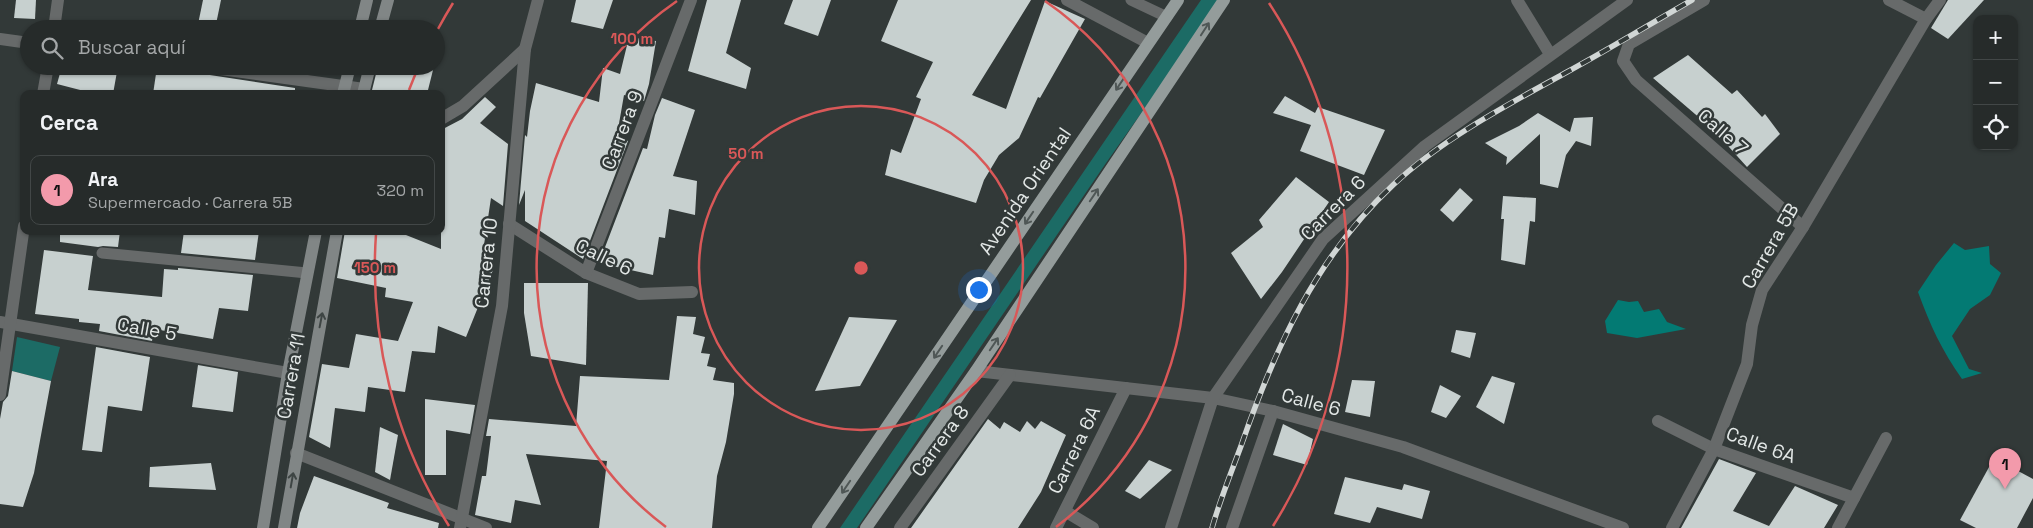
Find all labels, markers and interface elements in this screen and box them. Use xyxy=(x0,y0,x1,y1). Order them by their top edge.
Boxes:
map controls xyxy=(1973,15,2018,150)
button: + xyxy=(1973,15,2018,60)
search box xyxy=(20,20,445,75)
one-way arrow xyxy=(1200,22,1210,36)
text: 100 m xyxy=(611,29,653,48)
icon: search xyxy=(38,34,66,62)
text: Buscar aquí xyxy=(78,35,186,60)
button: − xyxy=(1973,60,2018,105)
one-way arrow xyxy=(1115,76,1125,90)
street label: Carrera 9 xyxy=(596,87,648,173)
street label: Calle 7 xyxy=(1692,103,1754,161)
button: locate xyxy=(1973,105,2018,150)
text: Cerca xyxy=(40,109,98,136)
street label: Avenida Oriental xyxy=(973,122,1077,260)
text: 50 m xyxy=(728,144,764,163)
text: Ara xyxy=(88,167,118,192)
street label: Carrera 6 xyxy=(1295,170,1371,246)
text: 1 xyxy=(53,180,61,201)
text: 320 m xyxy=(377,180,424,201)
one-way arrow xyxy=(1089,188,1099,202)
text: Supermercado · Carrera 5B xyxy=(88,192,292,213)
street label: Carrera 5B xyxy=(1735,199,1805,293)
one-way arrow xyxy=(1024,211,1034,225)
street label: Carrera 10 xyxy=(469,216,503,310)
street label: Calle 6 xyxy=(571,233,637,281)
text: 150 m xyxy=(354,258,396,277)
centre of rings xyxy=(852,259,870,277)
your location xyxy=(966,277,992,303)
street label: Calle 5 xyxy=(115,311,179,347)
one-way arrow xyxy=(316,312,326,328)
street label: Carrera 11 xyxy=(271,331,311,421)
one-way arrow xyxy=(989,338,999,352)
one-way arrow xyxy=(933,345,943,359)
street label: Calle 6 xyxy=(1279,382,1343,422)
street label: Carrera 8 xyxy=(906,400,974,482)
street label: Carrera 6A xyxy=(1042,402,1106,498)
street label: Calle 6A xyxy=(1723,421,1799,469)
pin: 1 xyxy=(1989,448,2021,489)
one-way arrow xyxy=(287,472,297,488)
one-way arrow xyxy=(841,479,851,493)

